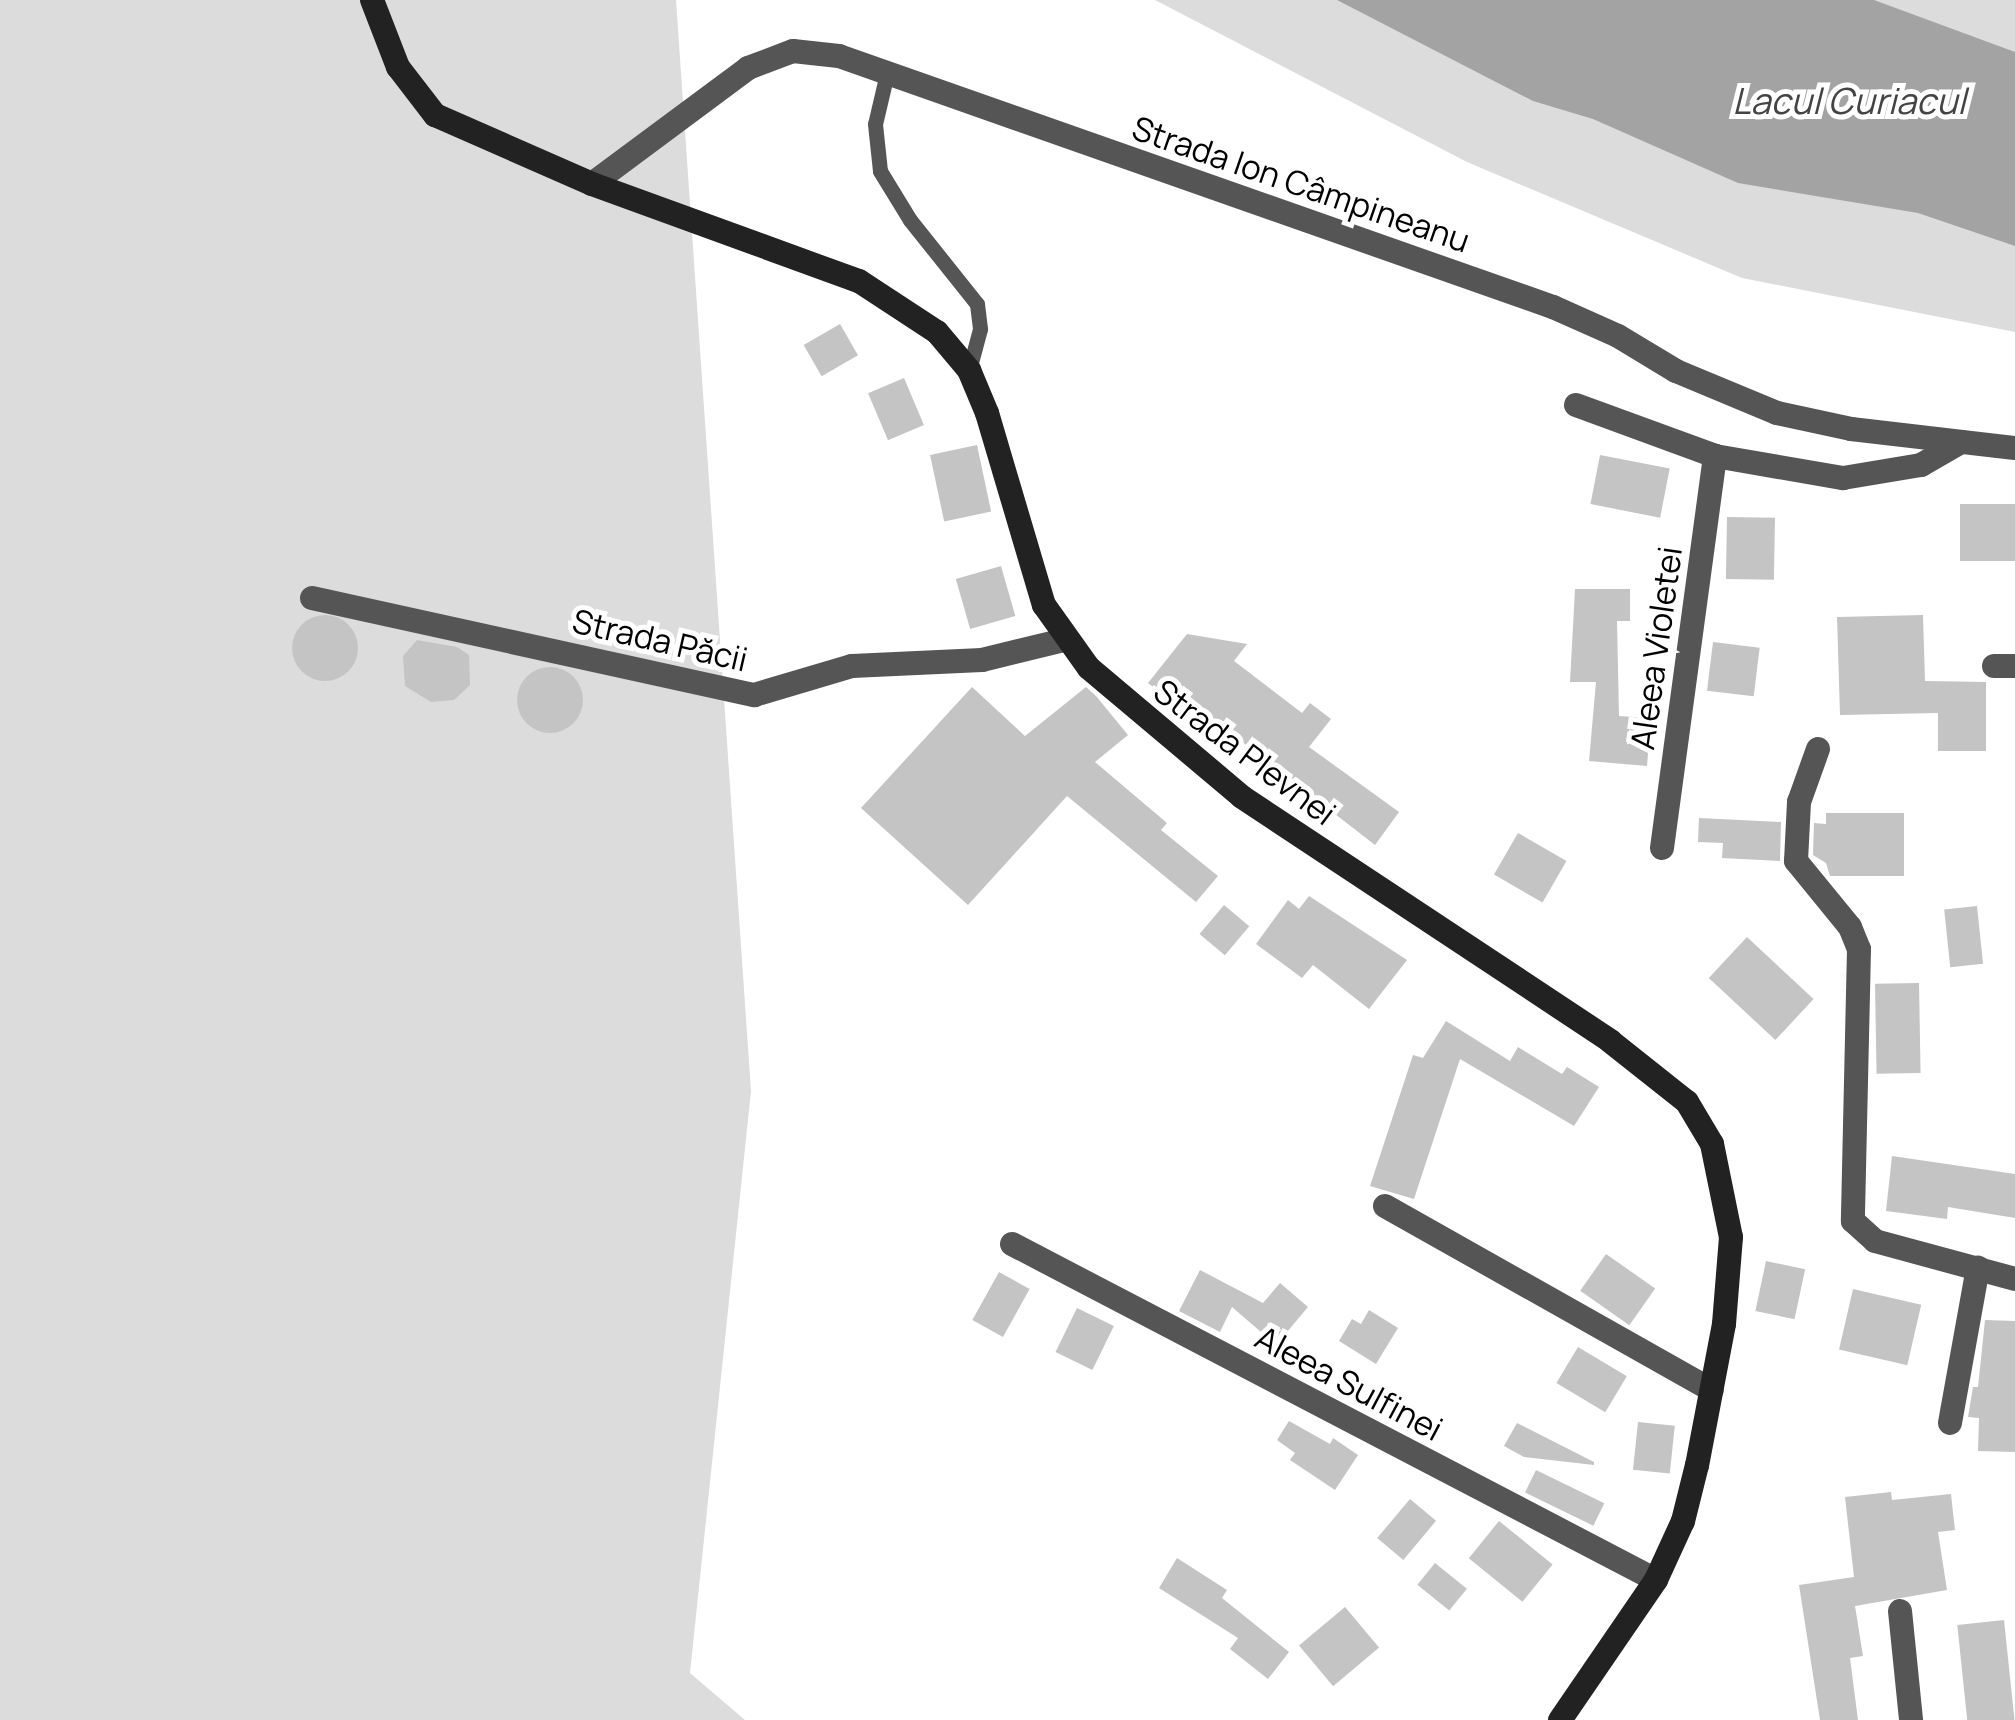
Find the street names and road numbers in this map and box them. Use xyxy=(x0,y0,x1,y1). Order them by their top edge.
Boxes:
street label: Strada Ion Câmpineanu xyxy=(1127,108,1475,260)
street label: Aleea Violetei xyxy=(1622,544,1690,752)
street label: Strada Păcii xyxy=(569,601,751,679)
street label: Strada Plevnei xyxy=(1146,671,1344,833)
street label: Aleea Sulfinei xyxy=(1249,1317,1449,1449)

